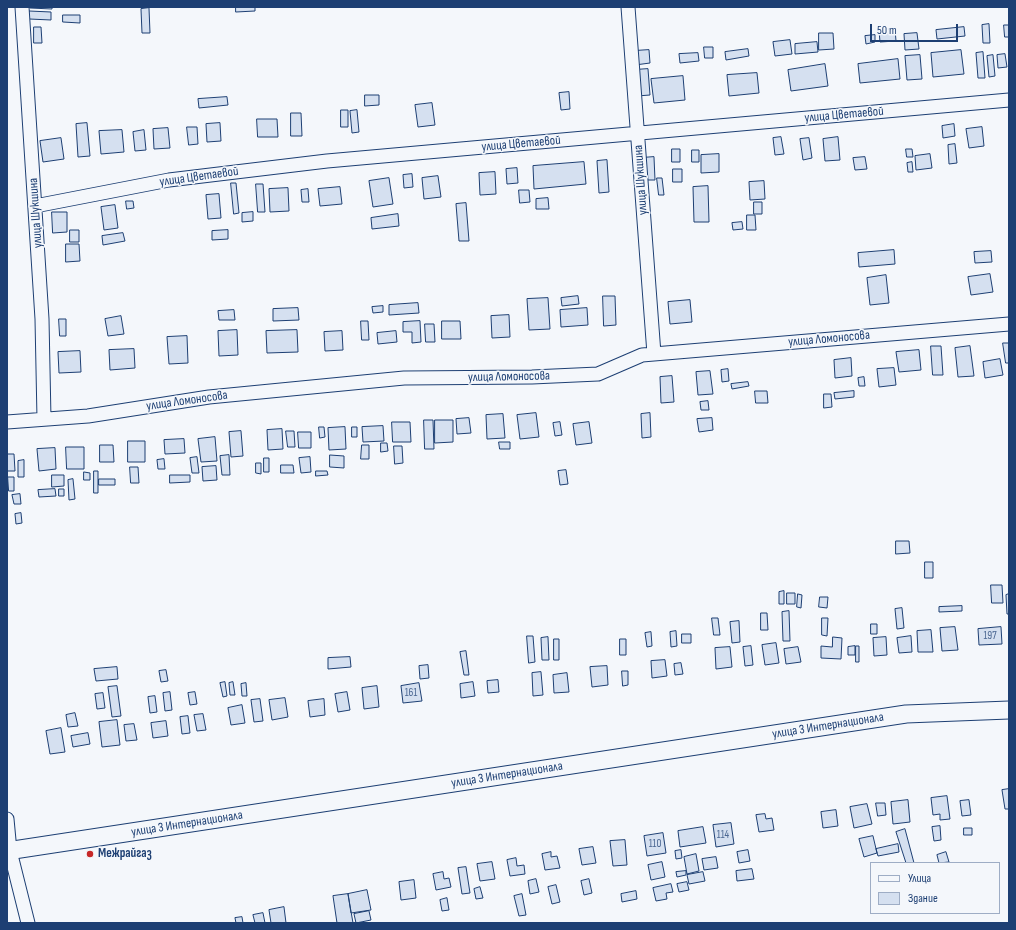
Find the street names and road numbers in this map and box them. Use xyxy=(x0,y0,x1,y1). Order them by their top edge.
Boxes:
street label: улица Цветаевой xyxy=(804,104,884,126)
street label: улица Цветаевой xyxy=(481,133,561,155)
street label: улица Шукшина xyxy=(631,144,651,216)
street label: улица Цветаевой xyxy=(159,164,239,190)
street label: улица Шукшина xyxy=(26,177,46,249)
street label: улица Ломоносова xyxy=(787,328,871,350)
street label: улица Ломоносова xyxy=(468,368,550,386)
street label: улица Ломоносова xyxy=(145,388,229,414)
street label: улица 3 Интернационала xyxy=(771,709,885,743)
street label: улица 3 Интернационала xyxy=(450,758,564,792)
street label: улица 3 Интернационала xyxy=(130,807,244,841)

